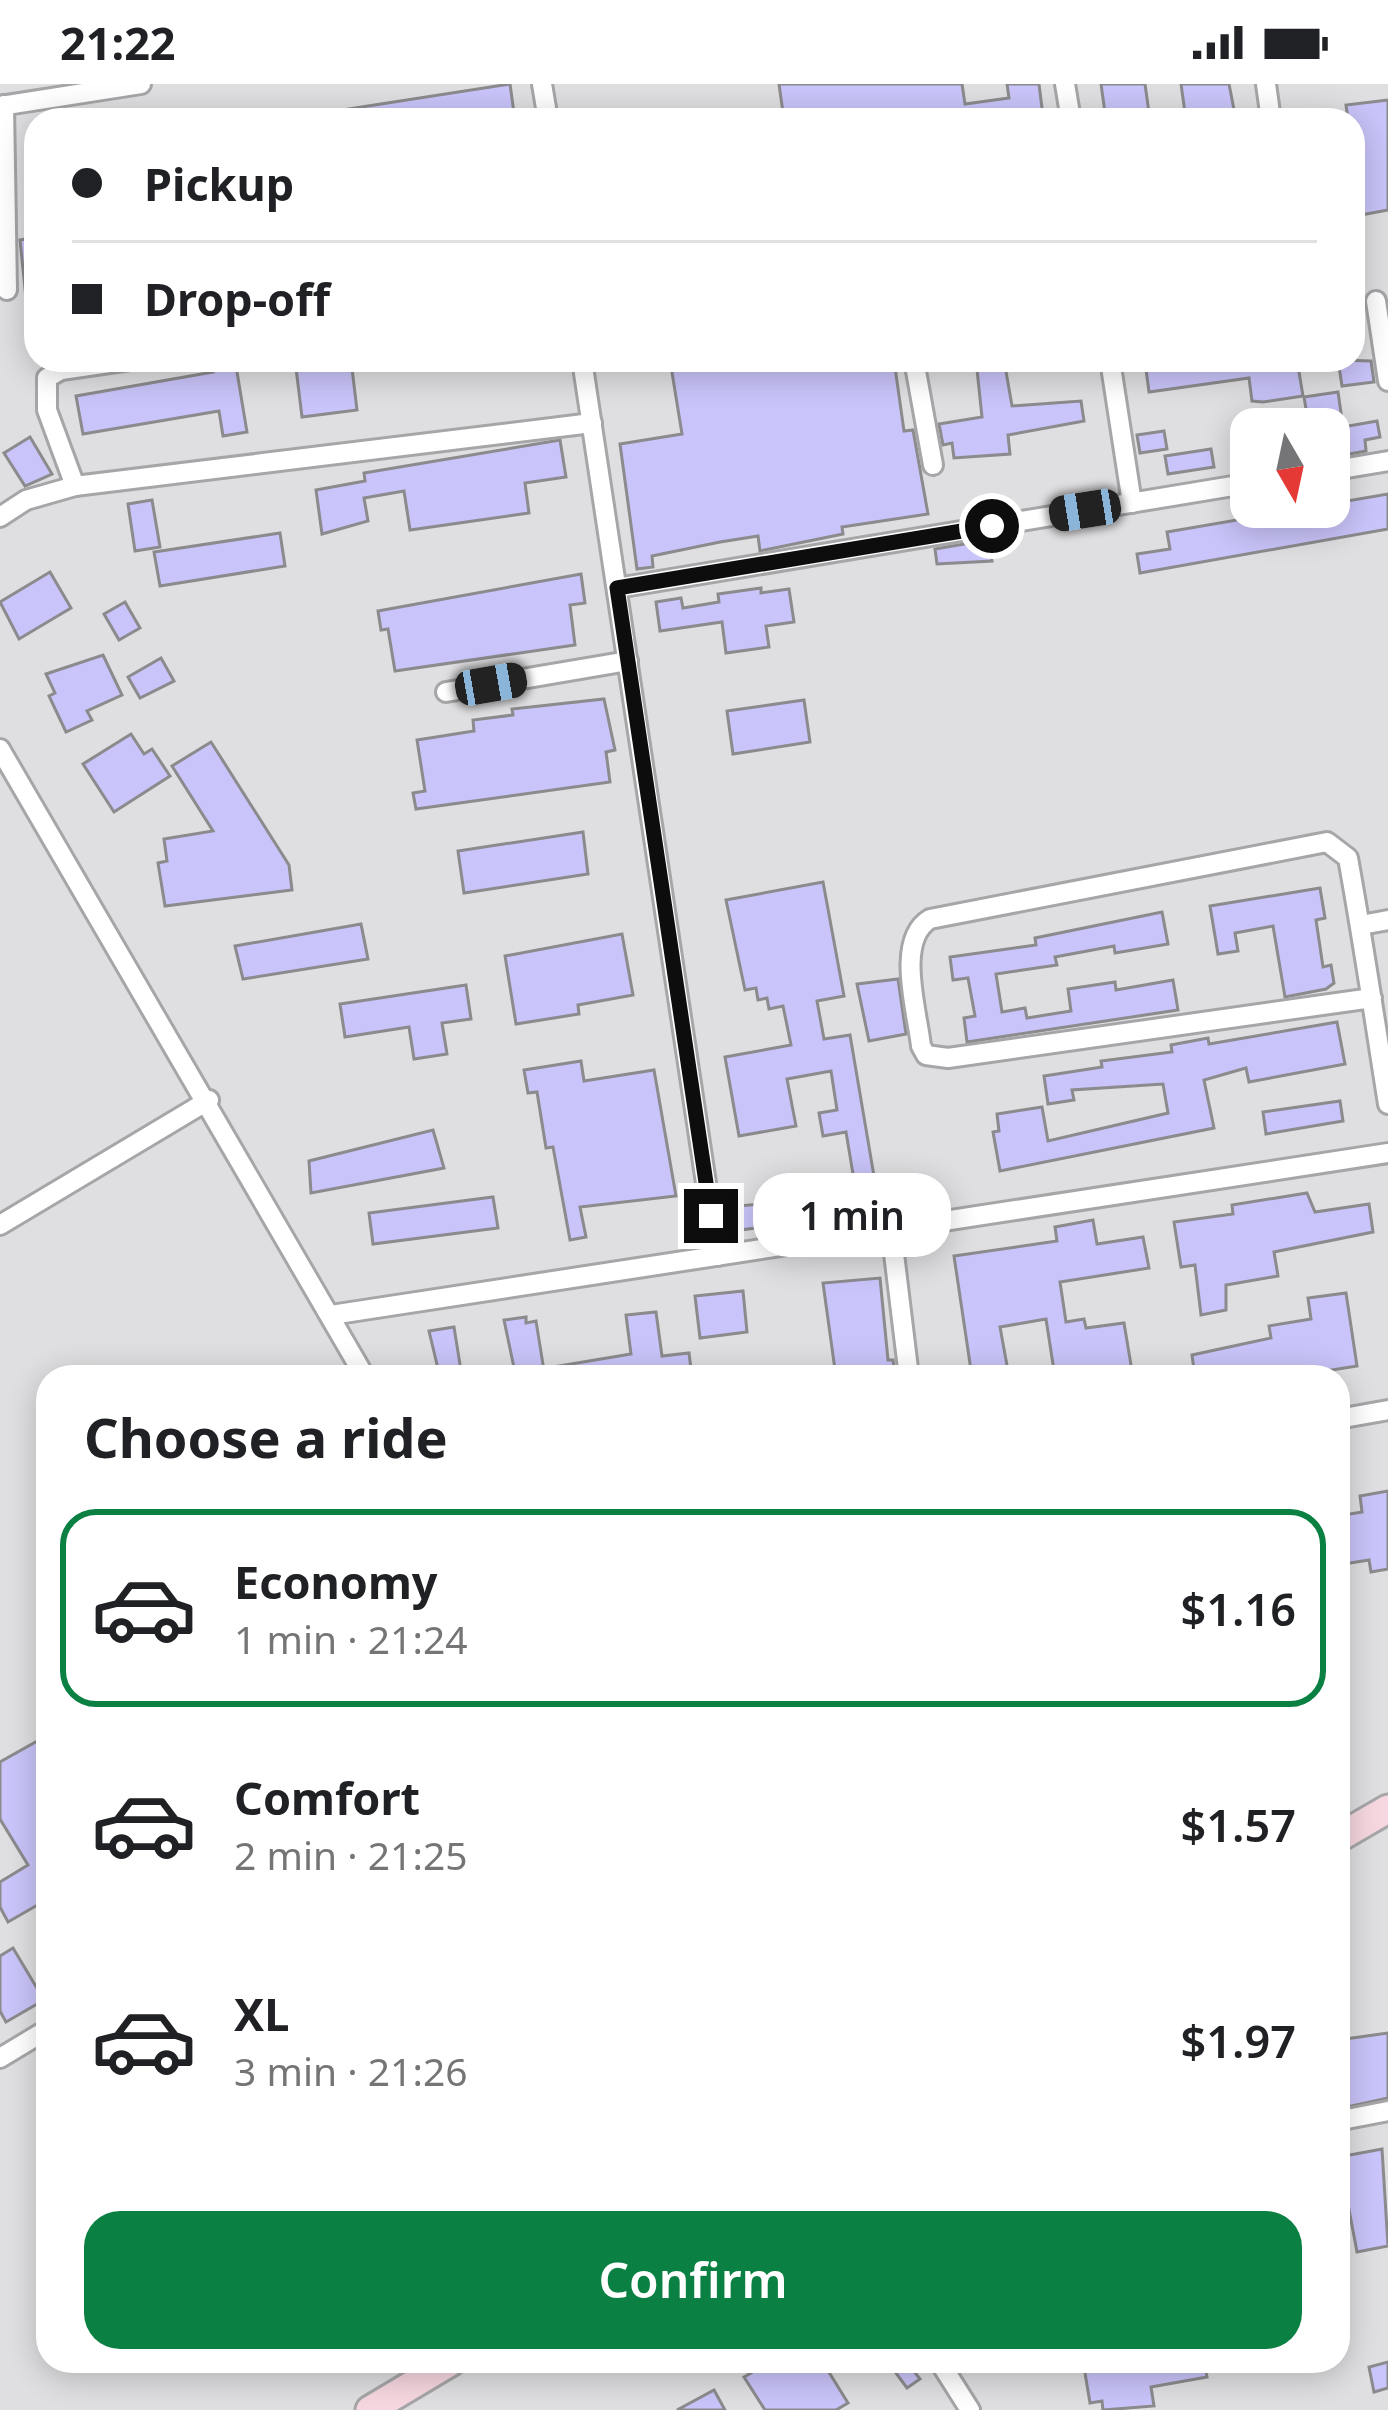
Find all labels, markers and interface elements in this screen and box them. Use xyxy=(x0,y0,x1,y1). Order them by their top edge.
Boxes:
text: 21:22 xyxy=(60,12,176,73)
text: Pickup xyxy=(144,153,294,214)
text: Drop-off xyxy=(144,268,330,329)
north arrow xyxy=(1230,408,1350,528)
map controls xyxy=(1230,408,1350,528)
car xyxy=(1047,487,1123,533)
route start xyxy=(965,499,1019,553)
car xyxy=(452,660,530,708)
callout: 1 min xyxy=(753,1174,951,1258)
text: 1 min xyxy=(799,1188,905,1241)
route end xyxy=(684,1189,738,1243)
text: Choose a ride xyxy=(84,1400,448,1474)
text: Economy xyxy=(234,1551,438,1612)
icon: car xyxy=(90,1554,198,1662)
text: $1.16 xyxy=(1181,1578,1296,1639)
text: 1 min · 21:24 xyxy=(234,1612,468,1665)
text: Comfort xyxy=(234,1767,420,1828)
icon: car xyxy=(90,1770,198,1878)
text: $1.57 xyxy=(1181,1794,1296,1855)
text: 2 min · 21:25 xyxy=(234,1828,468,1881)
text: XL xyxy=(234,1983,289,2044)
icon: car xyxy=(90,1986,198,2094)
text: $1.97 xyxy=(1181,2010,1296,2071)
text: 3 min · 21:26 xyxy=(234,2044,468,2097)
button: Confirm xyxy=(84,2211,1302,2349)

